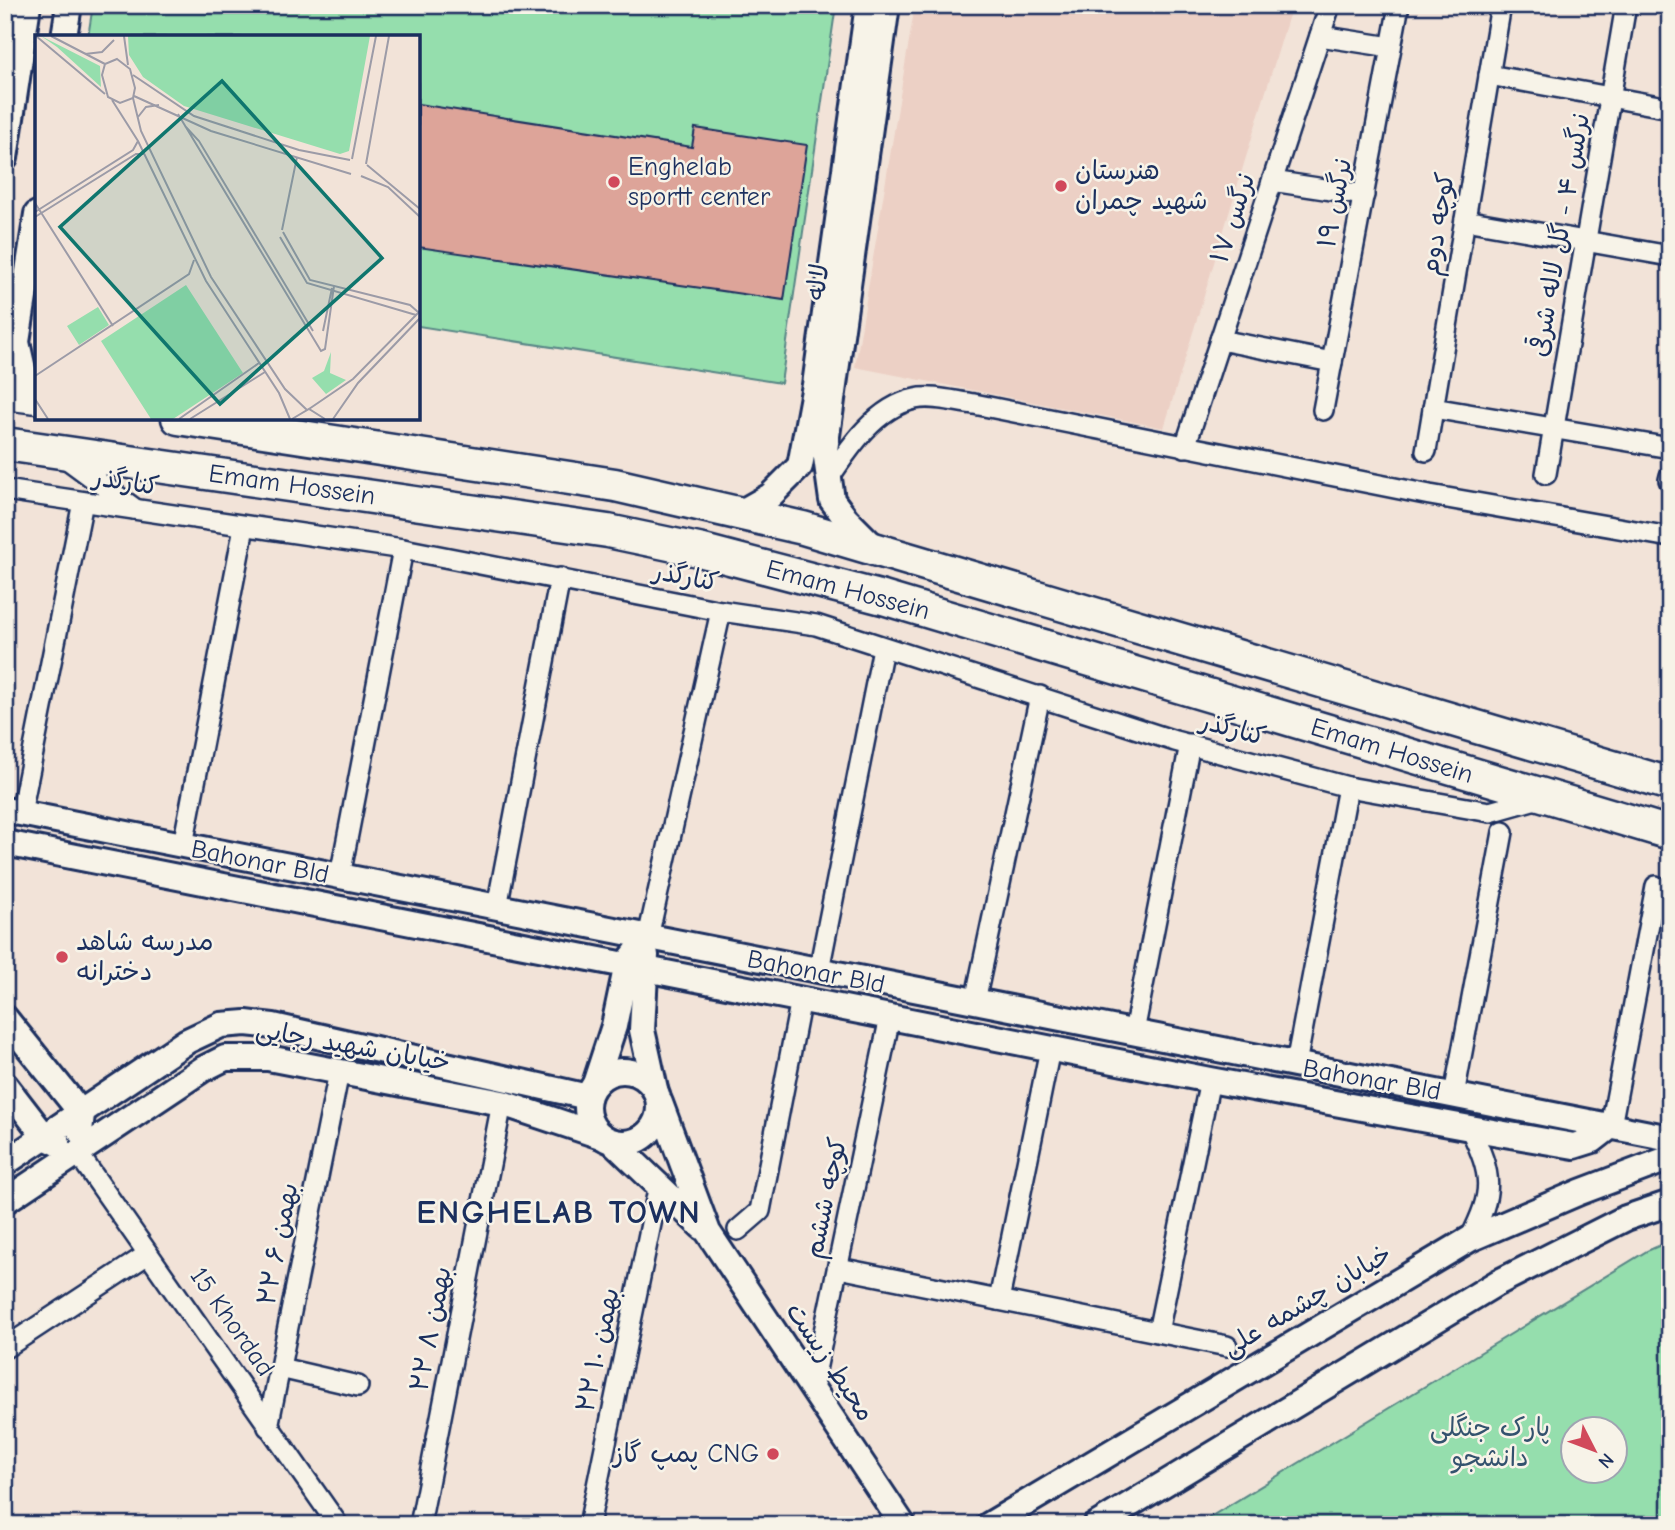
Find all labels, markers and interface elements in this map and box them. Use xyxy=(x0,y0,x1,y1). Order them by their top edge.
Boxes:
inset map xyxy=(35,35,420,420)
street label: نرگس ۴ - گل لاله شرقی xyxy=(1522,110,1596,359)
place label: Enghelab sportt center xyxy=(628,152,771,212)
place label: هنرستان شهید چمران xyxy=(1075,156,1208,216)
street label: نرگس ۱۹ xyxy=(1311,156,1358,250)
street label: نرگس ۱۷ xyxy=(1204,169,1262,267)
street label: کوچه دوم xyxy=(1415,170,1465,278)
marker: Enghelab sportt center xyxy=(606,174,622,190)
marker: هنرستان شهید چمران xyxy=(1053,178,1069,194)
street label: لاله xyxy=(801,262,835,302)
street label: Emam Hossein xyxy=(207,458,377,512)
street label: کنارگذر xyxy=(89,461,161,502)
street label: Emam Hossein xyxy=(763,554,933,626)
street label: کنارگذر xyxy=(649,555,722,598)
street label: کنارگذر xyxy=(1195,704,1269,752)
street label: Emam Hossein xyxy=(1307,712,1477,790)
street label: Bahonar Bld xyxy=(189,834,331,890)
place label: مدرسه شاهد دخترانه xyxy=(76,927,214,987)
street label: Bahonar Bld xyxy=(745,944,887,1000)
marker: مدرسه شاهد دخترانه xyxy=(54,949,70,965)
street label: خیابان شهید رجایی xyxy=(253,1014,452,1079)
street label: Bahonar Bld xyxy=(1301,1053,1443,1107)
street label: کوچه ششم xyxy=(799,1135,857,1262)
street label: ۲۲ بهمن ۶ xyxy=(251,1180,305,1308)
district label: ENGHELAB TOWN xyxy=(416,1193,702,1231)
street label: خیابان چشمه علی xyxy=(1217,1239,1397,1364)
street label: 15 Khordad xyxy=(184,1262,280,1382)
street label: ۲۲ بهمن ۸ xyxy=(404,1264,458,1394)
street label: ۲۲ بهمن ۱۰ xyxy=(570,1285,626,1415)
street label: محیط زیست xyxy=(779,1297,881,1427)
park label: پارک جنگلی دانشجو xyxy=(1430,1412,1550,1474)
north arrow xyxy=(1560,1414,1630,1484)
place label: پمپ گاز CNG xyxy=(612,1438,759,1470)
marker: پمپ گاز CNG xyxy=(765,1446,781,1462)
text: N xyxy=(1594,1449,1618,1473)

